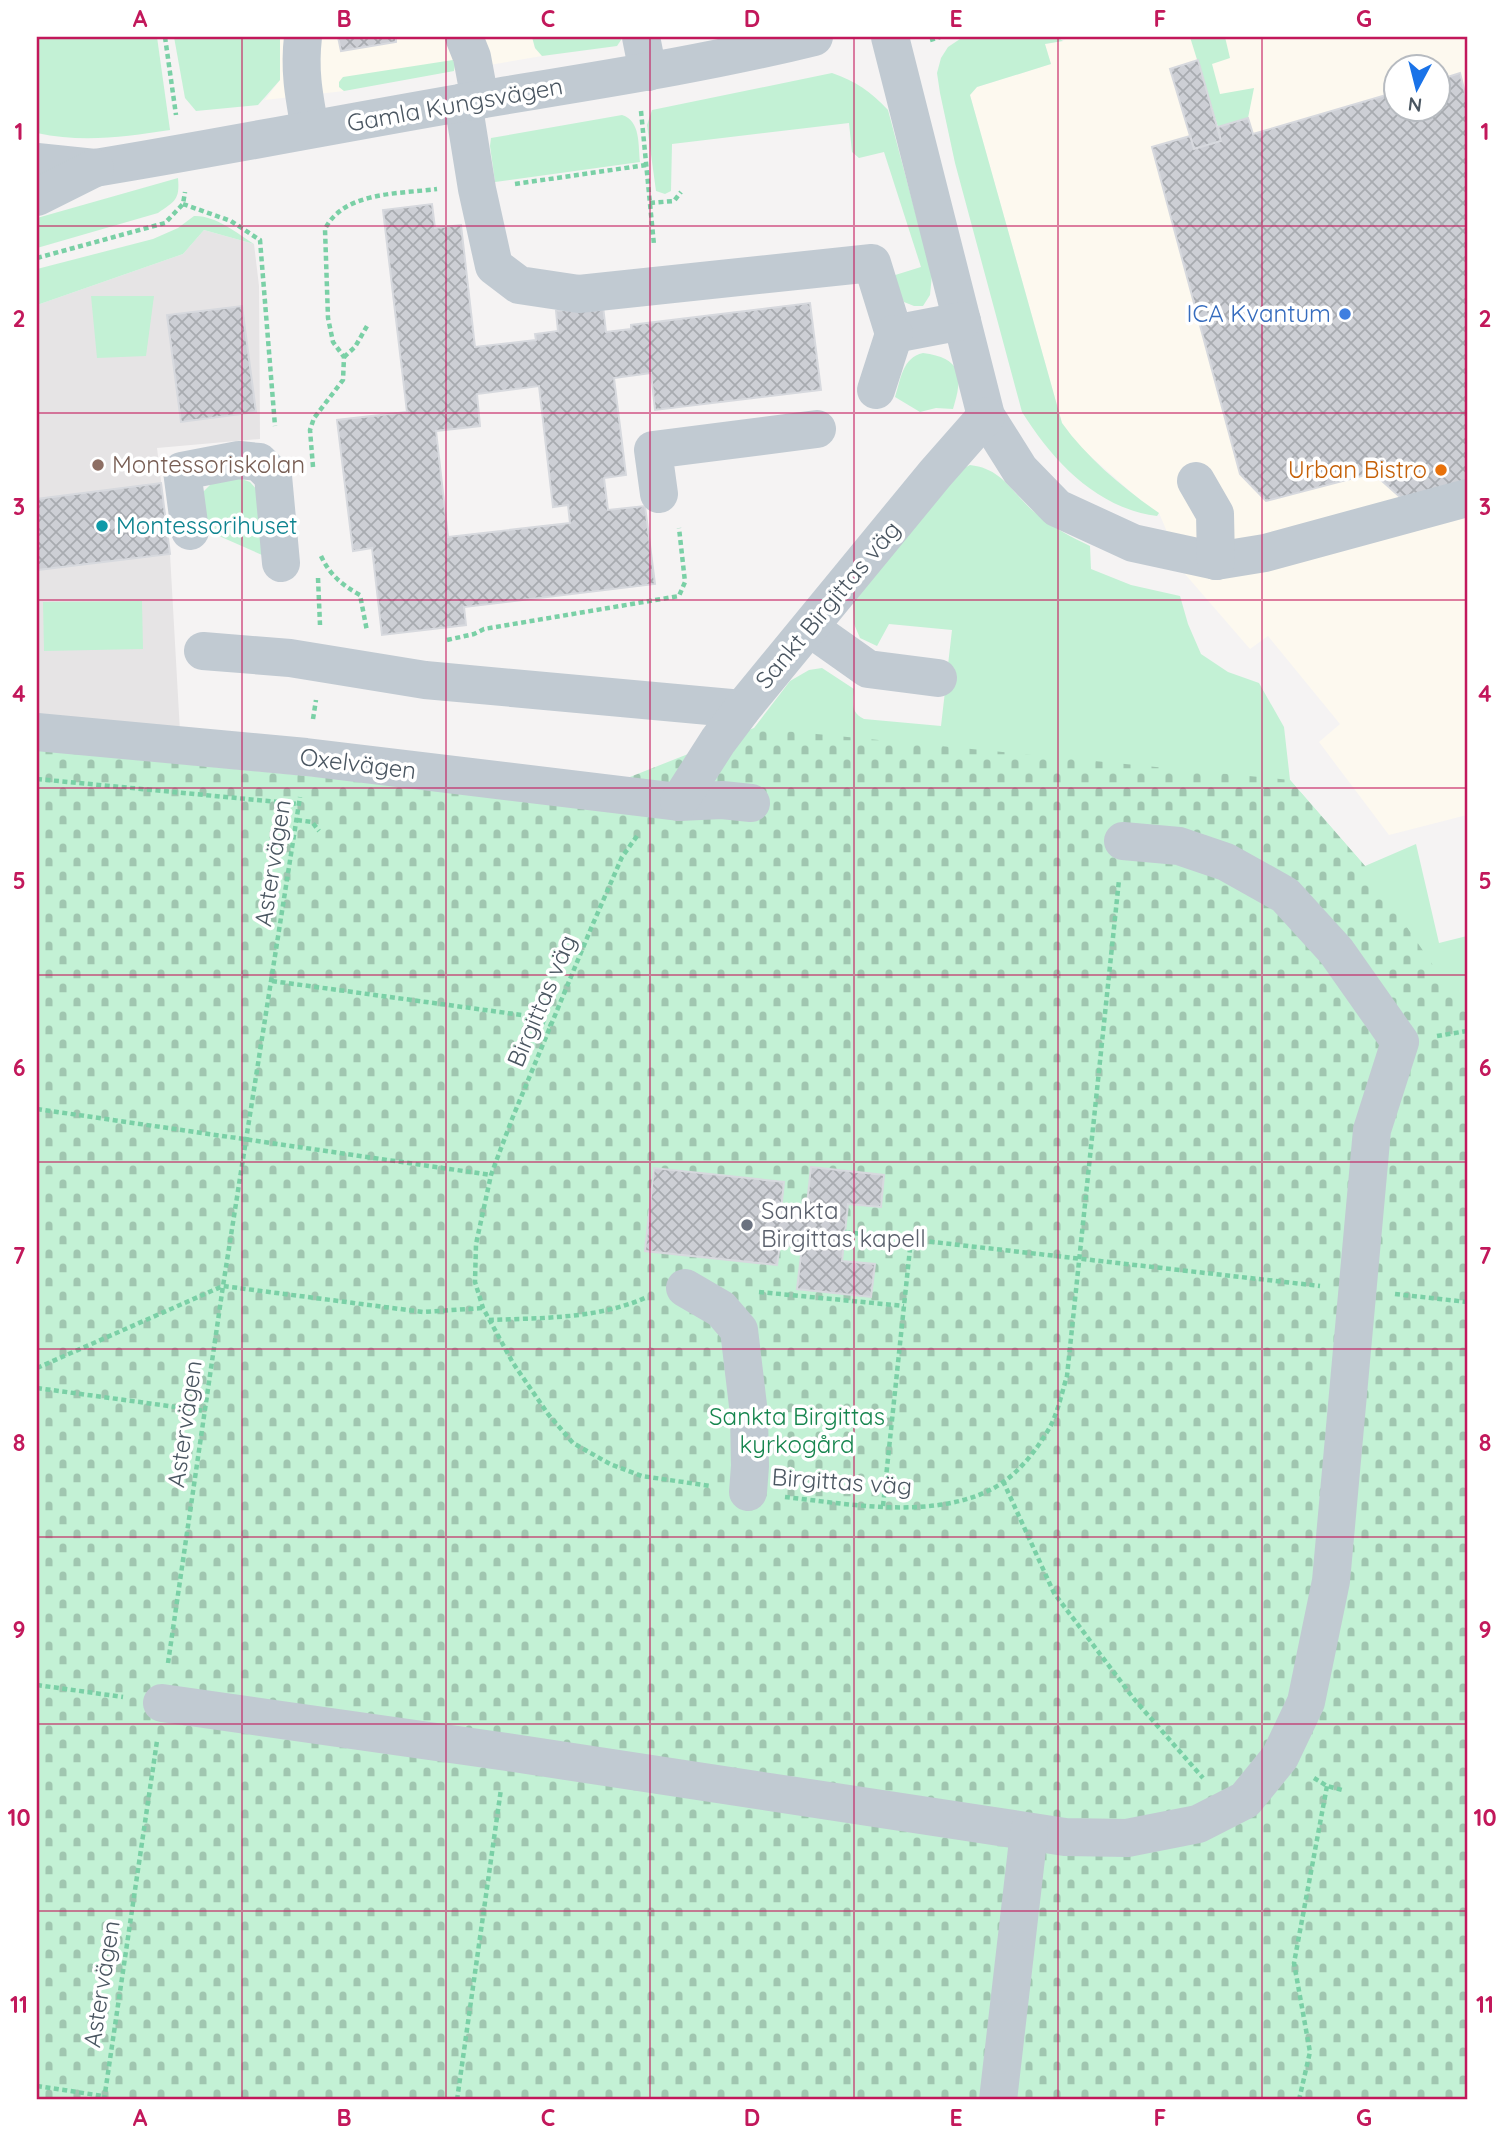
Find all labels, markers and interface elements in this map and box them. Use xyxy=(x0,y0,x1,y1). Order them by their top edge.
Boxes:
text: A xyxy=(133,4,148,33)
text: B xyxy=(336,4,352,33)
text: C xyxy=(541,4,555,33)
text: D xyxy=(744,4,760,33)
text: E xyxy=(949,4,963,33)
text: F xyxy=(1154,4,1166,33)
text: G xyxy=(1356,4,1372,33)
north arrow xyxy=(1382,52,1452,122)
street label: Gamla Kungsvägen xyxy=(345,70,565,138)
text: N xyxy=(1407,92,1423,118)
text: 1 xyxy=(15,117,23,146)
text: 1 xyxy=(1481,117,1489,146)
place label: ICA Kvantum xyxy=(1186,298,1331,328)
text: 2 xyxy=(12,304,26,333)
text: 2 xyxy=(1478,304,1492,333)
marker: ICA Kvantum xyxy=(1337,306,1353,322)
place label: Montessoriskolan xyxy=(112,449,305,479)
place label: Urban Bistro xyxy=(1288,454,1427,484)
marker: Montessoriskolan xyxy=(90,457,106,473)
marker: Urban Bistro xyxy=(1433,462,1449,478)
text: 3 xyxy=(13,492,25,521)
text: 3 xyxy=(1479,492,1491,521)
place label: Montessorihuset xyxy=(116,510,297,540)
street label: Sankt Birgittas väg xyxy=(748,514,906,694)
marker: Montessorihuset xyxy=(94,518,110,534)
text: 4 xyxy=(12,679,26,708)
text: 4 xyxy=(1478,679,1492,708)
street label: Oxelvägen xyxy=(298,741,418,785)
street label: Astervägen xyxy=(247,797,297,928)
text: 5 xyxy=(12,866,26,895)
text: 5 xyxy=(1478,866,1492,895)
street label: Birgittas väg xyxy=(500,930,582,1071)
text: 6 xyxy=(13,1053,25,1082)
text: 6 xyxy=(1479,1053,1491,1082)
place label: Sankta Birgittas kapell xyxy=(761,1195,926,1253)
marker: Sankta Birgittas kapell xyxy=(739,1217,755,1233)
text: 7 xyxy=(13,1241,26,1270)
text: 7 xyxy=(1479,1241,1492,1270)
street label: Astervägen xyxy=(160,1358,208,1489)
park label: Sankta Birgittas kyrkogård xyxy=(709,1401,885,1459)
text: 8 xyxy=(13,1428,25,1457)
text: 8 xyxy=(1479,1428,1491,1457)
street label: Birgittas väg xyxy=(771,1461,913,1501)
text: 9 xyxy=(12,1615,26,1644)
text: 9 xyxy=(1478,1615,1492,1644)
text: 10 xyxy=(7,1803,31,1832)
text: 10 xyxy=(1473,1803,1497,1832)
street label: Astervägen xyxy=(76,1918,126,2049)
text: 11 xyxy=(10,1990,28,2019)
text: 11 xyxy=(1476,1990,1494,2019)
text: A xyxy=(133,2103,148,2132)
text: B xyxy=(336,2103,352,2132)
text: C xyxy=(541,2103,555,2132)
text: D xyxy=(744,2103,760,2132)
text: E xyxy=(949,2103,963,2132)
text: F xyxy=(1154,2103,1166,2132)
text: G xyxy=(1356,2103,1372,2132)

